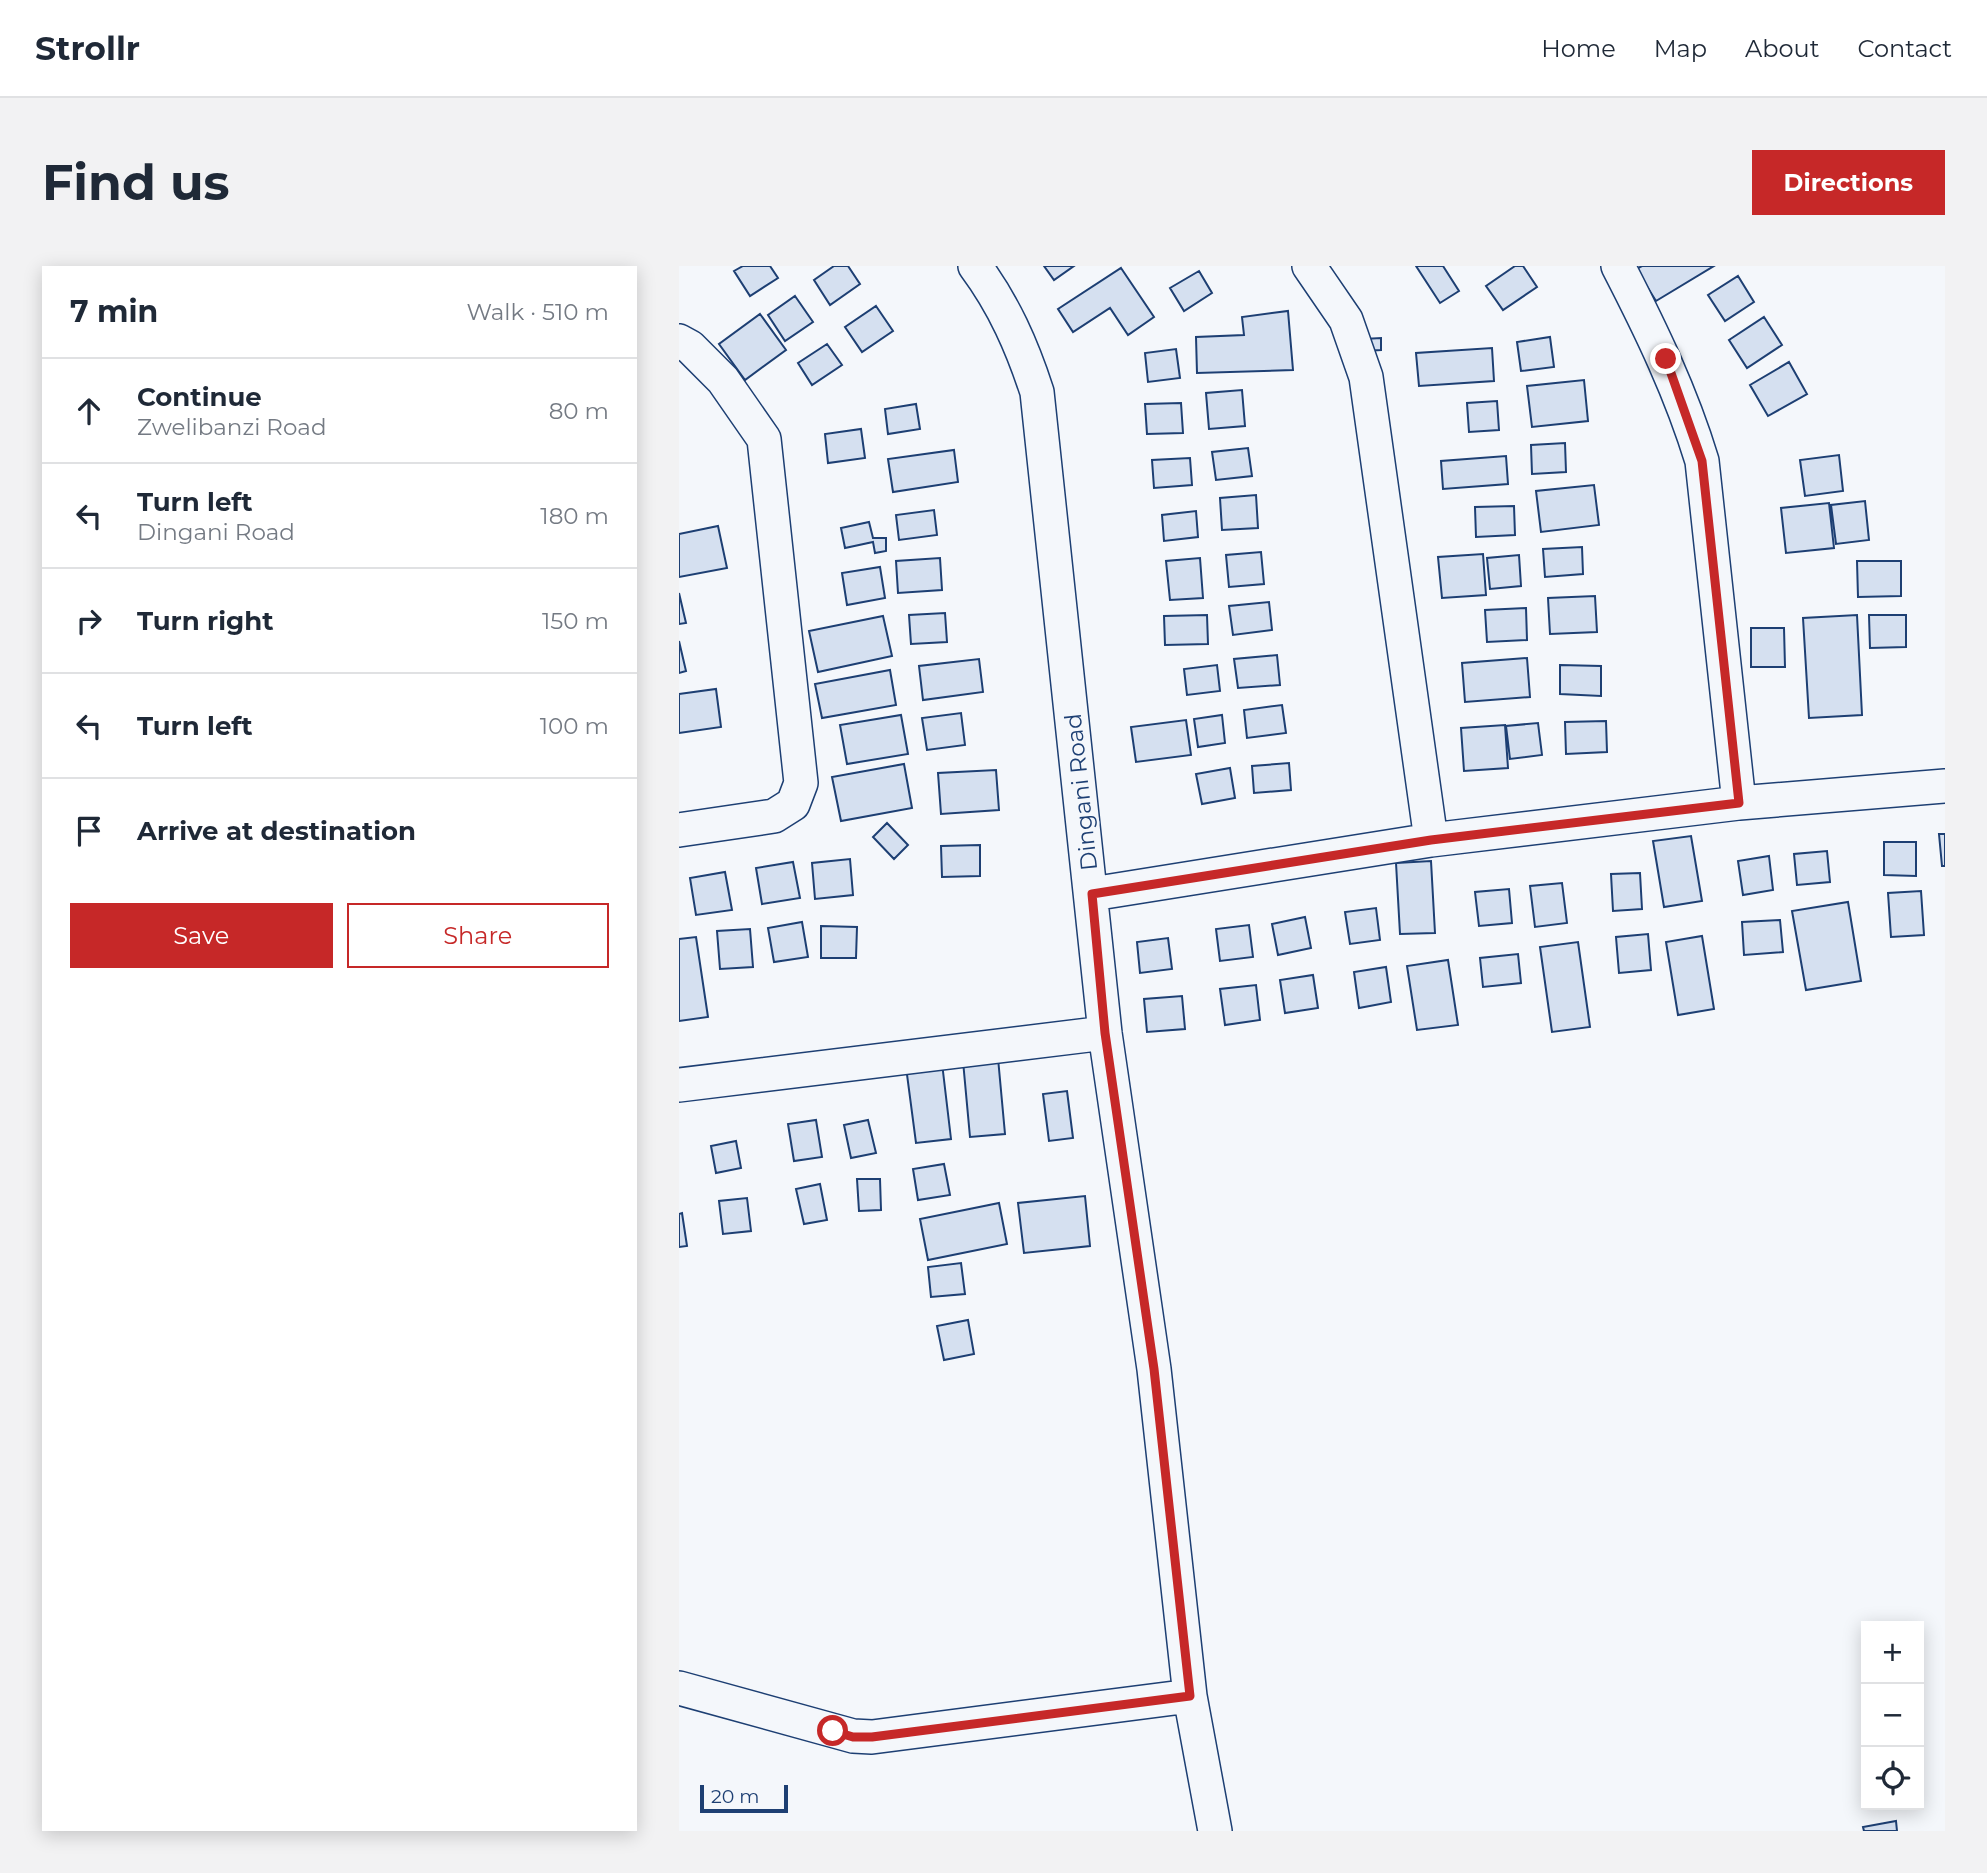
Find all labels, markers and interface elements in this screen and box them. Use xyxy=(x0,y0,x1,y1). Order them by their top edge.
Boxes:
text: Strollr xyxy=(35,28,140,68)
text: Home xyxy=(1541,34,1616,63)
text: Map xyxy=(1654,34,1707,63)
text: About xyxy=(1745,34,1819,63)
text: Contact xyxy=(1857,34,1952,63)
button: Directions xyxy=(1752,150,1945,215)
text: Find us xyxy=(42,153,230,212)
text: 7 min xyxy=(70,293,158,330)
text: Walk · 510 m xyxy=(466,298,609,326)
route end xyxy=(1650,343,1681,374)
text: Continue xyxy=(137,381,262,413)
icon: ahead xyxy=(70,392,108,430)
text: 80 m xyxy=(549,397,609,425)
text: Zwelibanzi Road xyxy=(137,413,327,441)
text: Turn left xyxy=(137,486,253,518)
icon: left xyxy=(70,497,108,535)
text: 180 m xyxy=(540,502,609,530)
text: Dingani Road xyxy=(137,518,295,546)
icon: right xyxy=(70,602,108,640)
text: Turn right xyxy=(137,605,273,637)
text: 150 m xyxy=(542,607,609,635)
icon: left xyxy=(70,707,108,745)
text: Turn left xyxy=(137,710,253,742)
text: 100 m xyxy=(540,712,609,740)
street label: Dingani Road xyxy=(1059,712,1103,872)
icon: arrive xyxy=(70,812,108,850)
text: Arrive at destination xyxy=(137,815,416,847)
button: Save xyxy=(70,903,333,968)
button: Share xyxy=(347,903,609,968)
map controls xyxy=(1861,1621,1924,1810)
button: + xyxy=(1861,1621,1924,1684)
button: − xyxy=(1861,1684,1924,1747)
route start xyxy=(817,1715,848,1746)
button: locate xyxy=(1861,1747,1924,1810)
scale bar xyxy=(700,1782,787,1814)
text: 20 m xyxy=(711,1785,759,1808)

